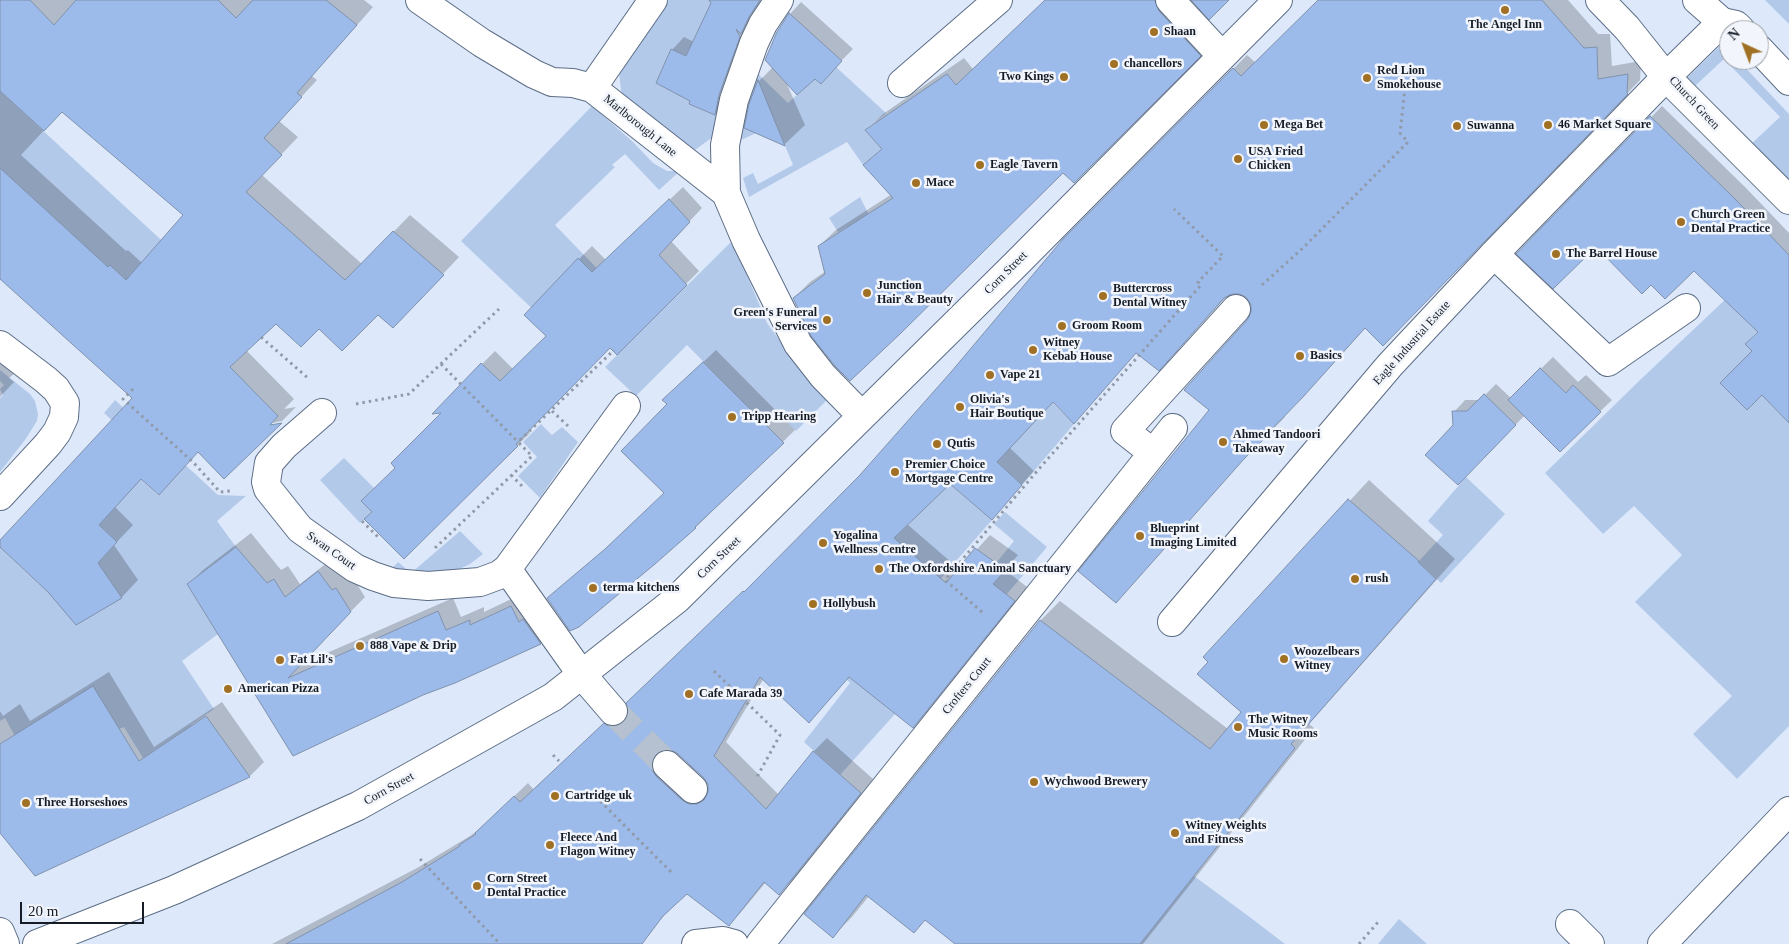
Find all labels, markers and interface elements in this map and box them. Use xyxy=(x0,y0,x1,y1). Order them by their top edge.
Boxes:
marker: The Angel Inn xyxy=(1499,4,1511,16)
place label: The Angel Inn xyxy=(1468,18,1542,32)
north arrow xyxy=(1719,20,1769,70)
place label: Shaan xyxy=(1164,25,1196,39)
text: N xyxy=(1725,25,1743,43)
marker: Shaan xyxy=(1148,26,1160,38)
place label: chancellors xyxy=(1124,57,1182,71)
marker: chancellors xyxy=(1108,58,1120,70)
place label: Red Lion Smokehouse xyxy=(1377,64,1441,92)
place label: Two Kings xyxy=(999,70,1054,84)
marker: Two Kings xyxy=(1058,71,1070,83)
marker: Red Lion Smokehouse xyxy=(1361,72,1373,84)
street label: Church Green xyxy=(1666,73,1722,133)
street label: Marlborough Lane xyxy=(600,92,680,160)
place label: Mega Bet xyxy=(1274,118,1323,132)
place label: 46 Market Square xyxy=(1558,118,1651,132)
marker: Mega Bet xyxy=(1258,119,1270,131)
place label: Suwanna xyxy=(1467,119,1514,133)
marker: 46 Market Square xyxy=(1542,119,1554,131)
marker: Suwanna xyxy=(1451,120,1463,132)
place label: USA Fried Chicken xyxy=(1248,145,1303,173)
marker: USA Fried Chicken xyxy=(1232,153,1244,165)
place label: Eagle Tavern xyxy=(990,158,1058,172)
marker: Eagle Tavern xyxy=(974,159,986,171)
place label: Mace xyxy=(926,176,954,190)
marker: Mace xyxy=(910,177,922,189)
place label: Church Green Dental Practice xyxy=(1691,208,1770,236)
marker: Church Green Dental Practice xyxy=(1675,216,1687,228)
place label: The Barrel House xyxy=(1566,247,1657,261)
street label: Corn Street xyxy=(981,248,1031,298)
marker: The Barrel House xyxy=(1550,248,1562,260)
place label: Junction Hair & Beauty xyxy=(877,279,953,307)
place label: Buttercross Dental Witney xyxy=(1113,282,1187,310)
marker: Junction Hair & Beauty xyxy=(861,287,873,299)
marker: Buttercross Dental Witney xyxy=(1097,290,1109,302)
street label: Eagle Industrial Estate xyxy=(1370,298,1454,388)
place label: Green's Funeral Services xyxy=(734,306,817,334)
marker: Green's Funeral Services xyxy=(821,314,833,326)
place label: Groom Room xyxy=(1072,319,1142,333)
marker: Groom Room xyxy=(1056,320,1068,332)
place label: Witney Kebab House xyxy=(1043,336,1112,364)
marker: Witney Kebab House xyxy=(1027,344,1039,356)
place label: Basics xyxy=(1310,349,1342,363)
marker: Basics xyxy=(1294,350,1306,362)
place label: Vape 21 xyxy=(1000,368,1041,382)
marker: Vape 21 xyxy=(984,369,996,381)
place label: Olivia's Hair Boutique xyxy=(970,393,1044,421)
marker: Olivia's Hair Boutique xyxy=(954,401,966,413)
place label: Tripp Hearing xyxy=(742,410,816,424)
marker: Tripp Hearing xyxy=(726,411,738,423)
place label: Ahmed Tandoori Takeaway xyxy=(1233,428,1320,456)
marker: Ahmed Tandoori Takeaway xyxy=(1217,436,1229,448)
place label: Qutis xyxy=(947,437,975,451)
marker: Qutis xyxy=(931,438,943,450)
place label: Premier Choice Mortgage Centre xyxy=(905,458,993,486)
marker: Premier Choice Mortgage Centre xyxy=(889,466,901,478)
place label: Blueprint Imaging Limited xyxy=(1150,522,1236,550)
street label: Swan Court xyxy=(304,529,358,573)
place label: Yogalina Wellness Centre xyxy=(833,529,916,557)
marker: Blueprint Imaging Limited xyxy=(1134,530,1146,542)
street label: Corn Street xyxy=(694,534,744,582)
marker: Yogalina Wellness Centre xyxy=(817,537,829,549)
place label: The Oxfordshire Animal Sanctuary xyxy=(889,562,1071,576)
marker: The Oxfordshire Animal Sanctuary xyxy=(873,563,885,575)
place label: rush xyxy=(1365,572,1388,586)
marker: rush xyxy=(1349,573,1361,585)
place label: terma kitchens xyxy=(603,581,679,595)
marker: terma kitchens xyxy=(587,582,599,594)
place label: Hollybush xyxy=(823,597,876,611)
marker: Hollybush xyxy=(807,598,819,610)
place label: 888 Vape & Drip xyxy=(370,639,457,653)
marker: 888 Vape & Drip xyxy=(354,640,366,652)
place label: Woozelbears Witney xyxy=(1294,645,1359,673)
place label: Fat Lil's xyxy=(290,653,333,667)
marker: Woozelbears Witney xyxy=(1278,653,1290,665)
marker: Fat Lil's xyxy=(274,654,286,666)
street label: Crofters Court xyxy=(939,654,995,718)
place label: American Pizza xyxy=(238,682,319,696)
marker: American Pizza xyxy=(222,683,234,695)
place label: Cafe Marada 39 xyxy=(699,687,782,701)
marker: Cafe Marada 39 xyxy=(683,688,695,700)
place label: The Witney Music Rooms xyxy=(1248,713,1318,741)
marker: The Witney Music Rooms xyxy=(1232,721,1244,733)
street label: Corn Street xyxy=(361,769,417,809)
place label: Wychwood Brewery xyxy=(1044,775,1148,789)
marker: Wychwood Brewery xyxy=(1028,776,1040,788)
place label: Cartridge uk xyxy=(565,789,632,803)
marker: Cartridge uk xyxy=(549,790,561,802)
place label: Three Horseshoes xyxy=(36,796,127,810)
marker: Three Horseshoes xyxy=(20,797,32,809)
place label: Witney Weights and Fitness xyxy=(1185,819,1266,847)
marker: Witney Weights and Fitness xyxy=(1169,827,1181,839)
place label: Fleece And Flagon Witney xyxy=(560,831,635,859)
marker: Fleece And Flagon Witney xyxy=(544,839,556,851)
place label: Corn Street Dental Practice xyxy=(487,872,566,900)
marker: Corn Street Dental Practice xyxy=(471,880,483,892)
scale bar xyxy=(22,892,146,924)
text: 20 m xyxy=(28,903,58,919)

